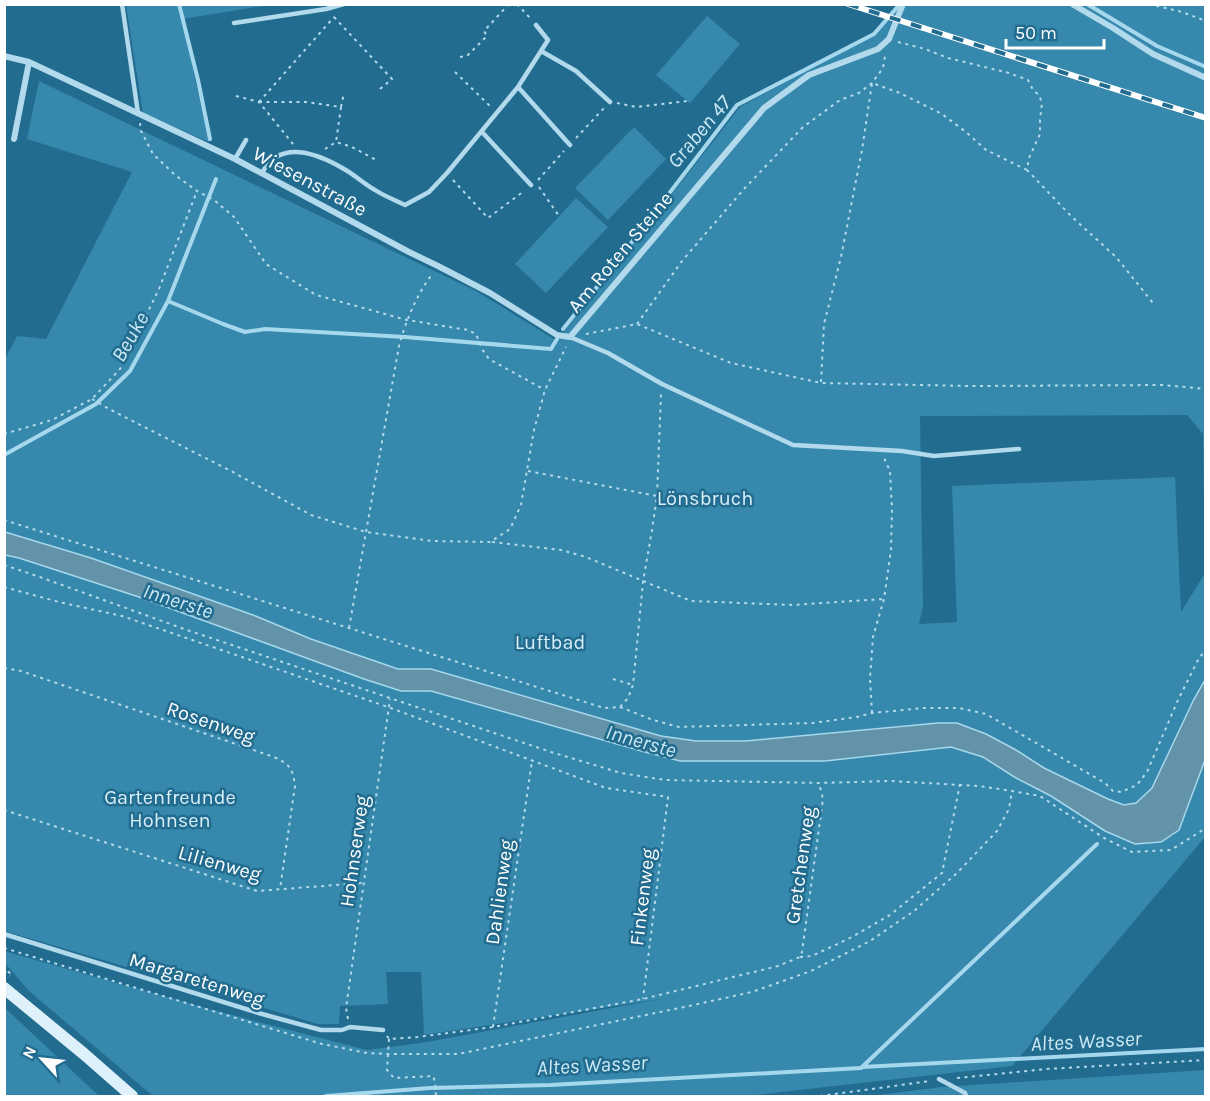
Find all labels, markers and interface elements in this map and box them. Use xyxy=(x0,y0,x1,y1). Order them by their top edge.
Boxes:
scale bar xyxy=(1006,12,1104,50)
text: 50 m xyxy=(1015,22,1057,44)
water label: Graben 47 xyxy=(662,90,737,173)
street label: Wiesenstraße xyxy=(249,142,371,221)
street label: Am Roten Steine xyxy=(563,187,678,318)
water label: Beuke xyxy=(106,308,154,366)
park label: Lönsbruch xyxy=(657,487,753,510)
water label: Innerste xyxy=(140,578,216,624)
park label: Luftbad xyxy=(515,631,585,654)
street label: Rosenweg xyxy=(164,697,258,748)
water label: Innerste xyxy=(603,720,679,763)
park label: Gartenfreunde Hohnsen xyxy=(104,786,236,832)
street label: Hohnserweg xyxy=(335,794,374,908)
street label: Gretchenweg xyxy=(781,805,820,925)
street label: Dahlienweg xyxy=(481,838,518,946)
street label: Lilienweg xyxy=(176,841,264,886)
street label: Finkenweg xyxy=(625,847,660,947)
street label: Margaretenweg xyxy=(126,948,267,1011)
water label: Altes Wasser xyxy=(1030,1026,1143,1056)
north arrow xyxy=(12,1029,72,1089)
text: N xyxy=(18,1043,40,1062)
water label: Altes Wasser xyxy=(536,1050,649,1080)

